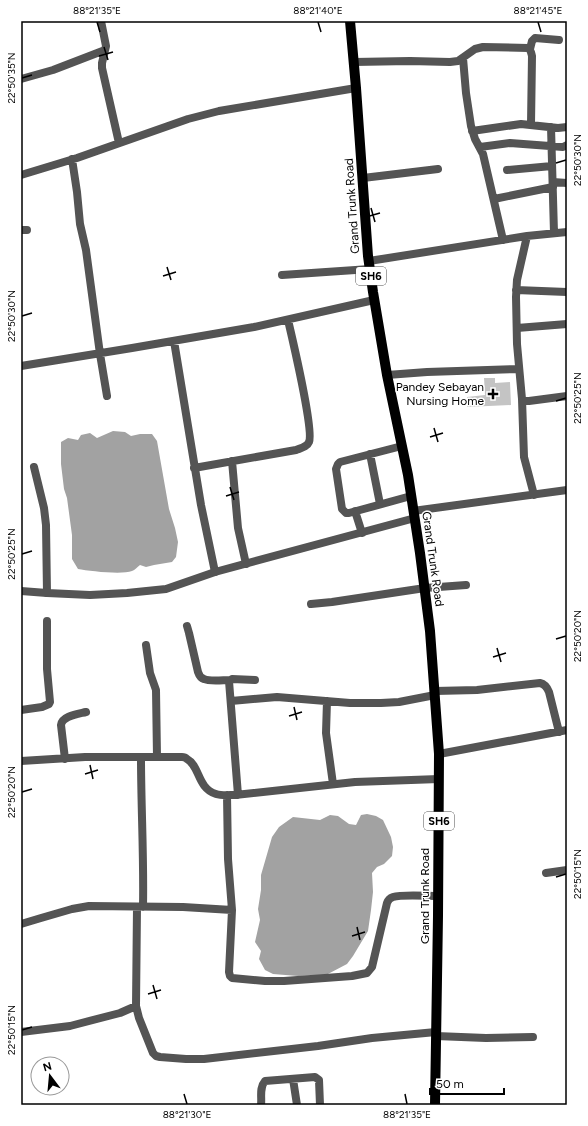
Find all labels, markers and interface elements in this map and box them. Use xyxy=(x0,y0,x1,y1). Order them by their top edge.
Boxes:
text: 88°21'35"E xyxy=(73,4,121,17)
text: 88°21'40"E xyxy=(293,4,343,17)
text: 88°21'45"E xyxy=(514,4,562,17)
text: 22°50'35"N xyxy=(5,52,18,104)
text: 22°50'30"N xyxy=(571,134,584,186)
street label: Grand Trunk Road xyxy=(342,158,362,254)
road number: SH6 xyxy=(356,267,386,285)
text: 22°50'30"N xyxy=(5,290,18,342)
text: 22°50'25"N xyxy=(571,372,584,424)
place label: Pandey Sebayan Nursing Home xyxy=(396,380,484,408)
marker: Pandey Sebayan Nursing Home xyxy=(487,388,499,400)
street label: Grand Trunk Road xyxy=(419,511,447,607)
text: 22°50'25"N xyxy=(5,528,18,580)
text: 22°50'20"N xyxy=(571,610,584,662)
text: 22°50'20"N xyxy=(5,766,18,818)
road number: SH6 xyxy=(424,812,454,830)
street label: Grand Trunk Road xyxy=(418,848,432,944)
text: 22°50'15"N xyxy=(571,849,584,899)
text: 22°50'15"N xyxy=(5,1005,18,1055)
north arrow xyxy=(30,1056,70,1096)
text: N xyxy=(41,1059,53,1074)
scale bar xyxy=(430,1070,504,1096)
text: 50 m xyxy=(436,1077,464,1091)
text: 88°21'30"E xyxy=(163,1108,211,1121)
text: 88°21'35"E xyxy=(383,1108,431,1121)

